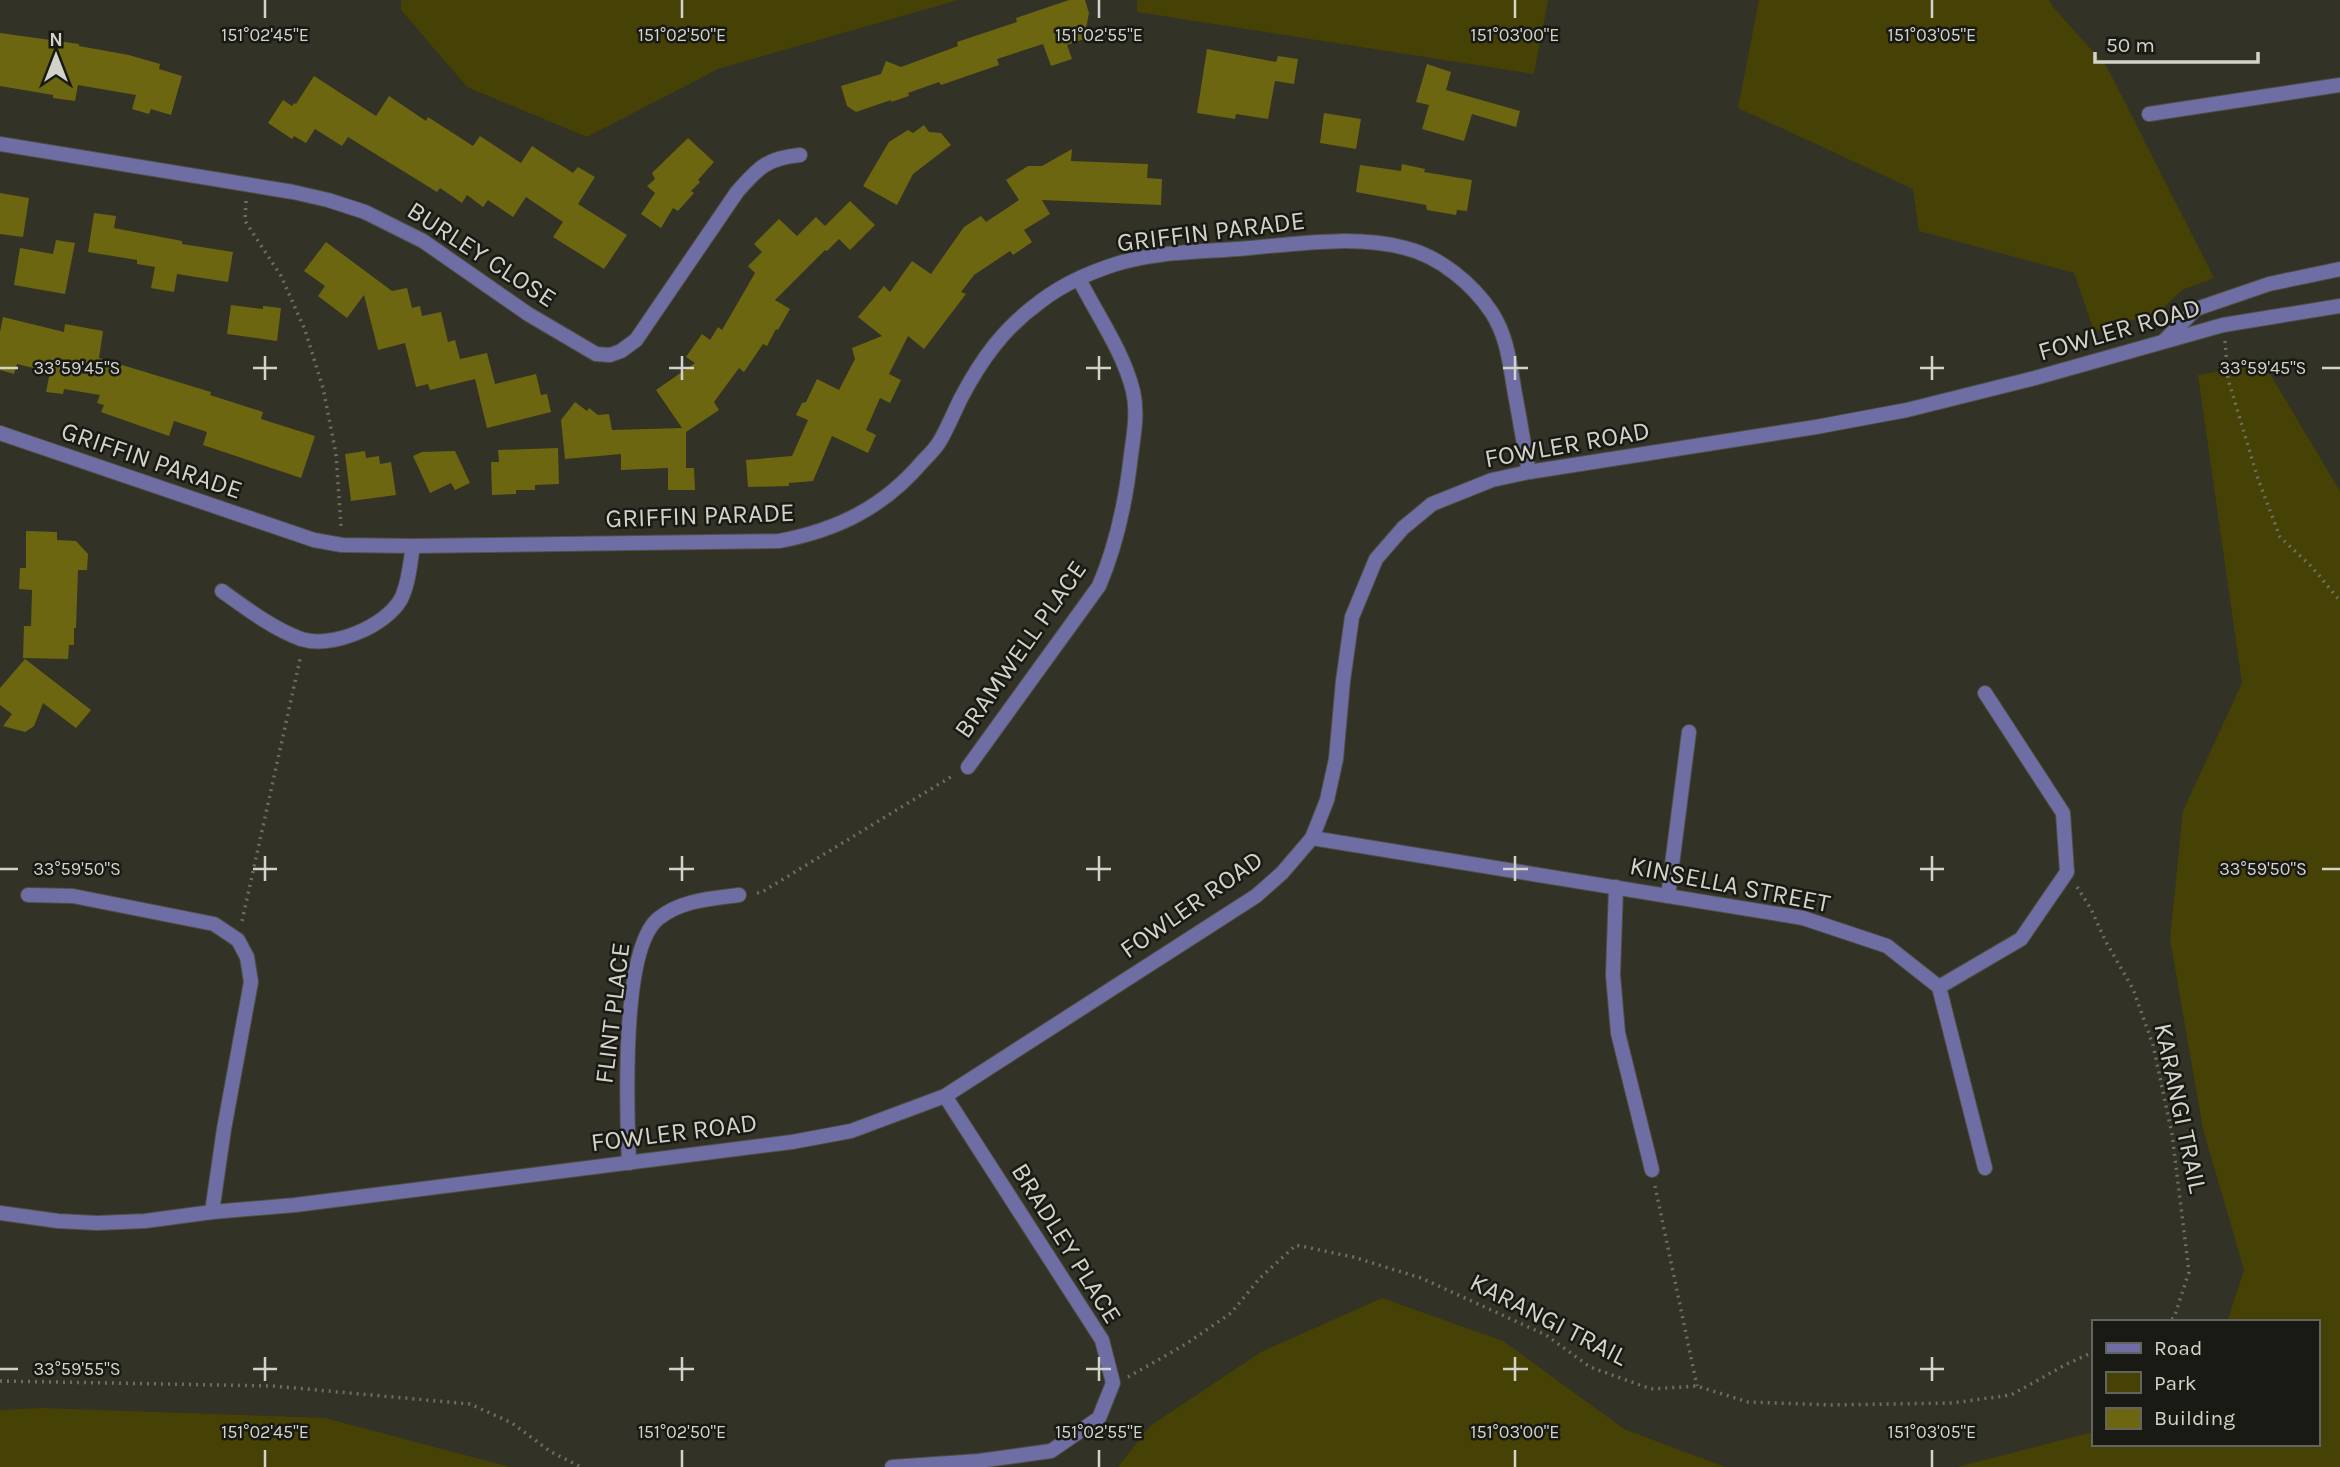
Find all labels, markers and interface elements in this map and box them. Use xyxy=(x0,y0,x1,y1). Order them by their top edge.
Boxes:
north arrow xyxy=(21,21,91,91)
scale bar xyxy=(2095,21,2258,65)
text: 151°02'45"E xyxy=(221,24,309,46)
text: 151°02'50"E xyxy=(638,24,726,46)
text: 151°02'55"E xyxy=(1055,24,1143,46)
text: 151°03'00"E xyxy=(1471,24,1559,46)
text: 151°03'05"E xyxy=(1888,24,1976,46)
text: N xyxy=(49,29,63,51)
text: 50 m xyxy=(2106,33,2155,57)
street label: BURLEY CLOSE xyxy=(401,195,562,314)
street label: GRIFFIN PARADE xyxy=(1115,205,1307,258)
street label: FOWLER ROAD xyxy=(2034,292,2204,367)
text: 33°59'45"S xyxy=(33,357,121,379)
text: 33°59'45"S xyxy=(2219,357,2307,379)
street label: GRIFFIN PARADE xyxy=(57,415,246,506)
street label: FOWLER ROAD xyxy=(1482,415,1652,474)
street label: GRIFFIN PARADE xyxy=(605,497,795,534)
street label: BRAMWELL PLACE xyxy=(948,555,1093,744)
street label: FOWLER ROAD xyxy=(1114,844,1269,965)
street label: KINSELLA STREET xyxy=(1627,850,1833,919)
text: 33°59'50"S xyxy=(33,858,121,880)
text: 33°59'50"S xyxy=(2219,858,2307,880)
street label: FLINT PLACE xyxy=(588,941,637,1085)
street label: KARANGI TRAIL xyxy=(2147,1020,2214,1196)
street label: FOWLER ROAD xyxy=(589,1107,759,1158)
street label: BRADLEY PLACE xyxy=(1005,1157,1128,1329)
street label: KARANGI TRAIL xyxy=(1465,1266,1633,1373)
legend xyxy=(2092,1320,2319,1446)
text: Road xyxy=(2154,1336,2202,1360)
text: 33°59'55"S xyxy=(33,1358,121,1380)
text: Park xyxy=(2154,1371,2197,1395)
text: Building xyxy=(2154,1406,2235,1430)
text: 151°02'45"E xyxy=(221,1421,309,1443)
text: 151°02'50"E xyxy=(638,1421,726,1443)
text: 151°02'55"E xyxy=(1055,1421,1143,1443)
text: 151°03'00"E xyxy=(1471,1421,1559,1443)
text: 151°03'05"E xyxy=(1888,1421,1976,1443)

